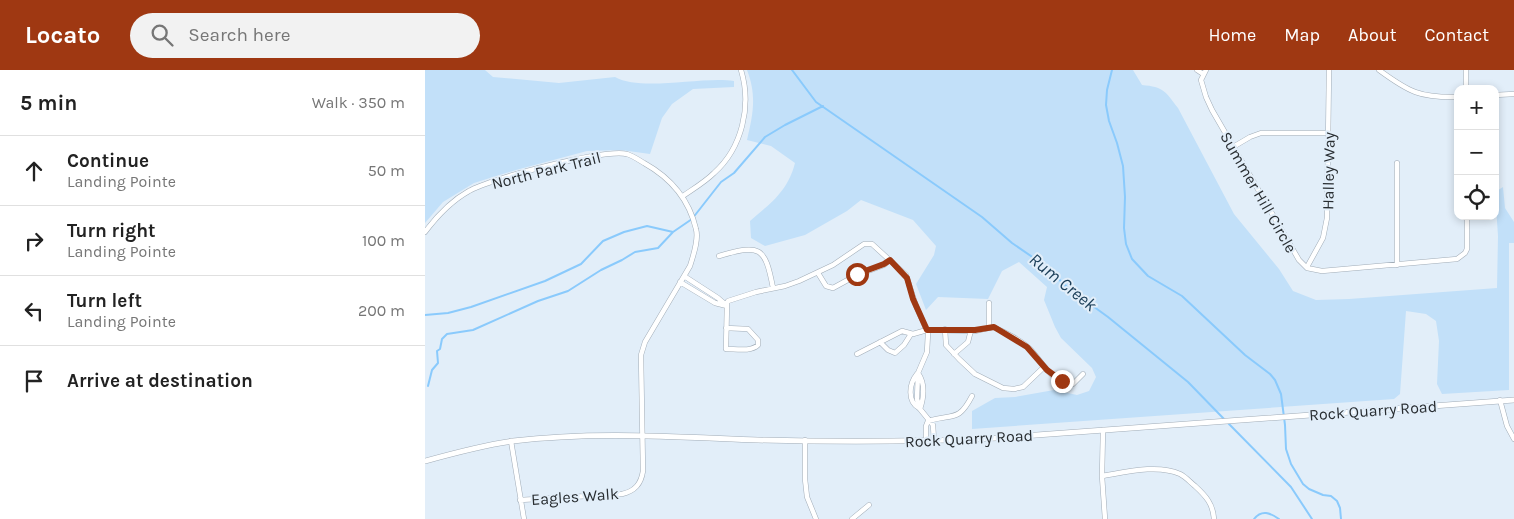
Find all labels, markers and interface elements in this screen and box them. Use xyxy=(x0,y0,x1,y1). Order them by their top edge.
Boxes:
search box xyxy=(130,13,480,58)
text: Locato xyxy=(25,21,100,49)
icon: search xyxy=(148,21,176,49)
text: Search here xyxy=(188,24,290,46)
text: Home xyxy=(1208,24,1256,46)
text: Map xyxy=(1284,24,1320,46)
text: About xyxy=(1348,24,1397,46)
text: Contact xyxy=(1425,24,1489,46)
map controls xyxy=(1454,85,1499,220)
button: + xyxy=(1454,85,1499,130)
text: 5 min xyxy=(20,91,77,115)
text: Walk · 350 m xyxy=(312,93,405,112)
street label: Summer Hill Circle xyxy=(1216,128,1301,256)
button: − xyxy=(1454,130,1499,175)
street label: Halley Way xyxy=(1318,131,1339,210)
street label: North Park Trail xyxy=(490,148,603,193)
text: Continue xyxy=(67,150,149,172)
icon: ahead xyxy=(20,157,48,185)
text: 50 m xyxy=(368,161,405,180)
text: Landing Pointe xyxy=(67,172,176,191)
button: locate xyxy=(1454,175,1499,220)
text: Turn right xyxy=(67,220,156,242)
icon: right xyxy=(20,227,48,255)
text: 100 m xyxy=(362,231,405,250)
text: Landing Pointe xyxy=(67,242,176,261)
water label: Rum Creek xyxy=(1025,248,1102,316)
route start xyxy=(846,263,869,286)
text: Turn left xyxy=(67,290,142,312)
icon: left xyxy=(20,297,48,325)
text: 200 m xyxy=(358,301,405,320)
text: Landing Pointe xyxy=(67,312,176,331)
icon: arrive xyxy=(20,367,48,395)
text: Arrive at destination xyxy=(67,370,253,392)
route end xyxy=(1051,370,1074,393)
street label: Rock Quarry Road xyxy=(1308,397,1438,424)
street label: Rock Quarry Road xyxy=(905,426,1034,451)
street label: Eagles Walk xyxy=(531,484,620,509)

